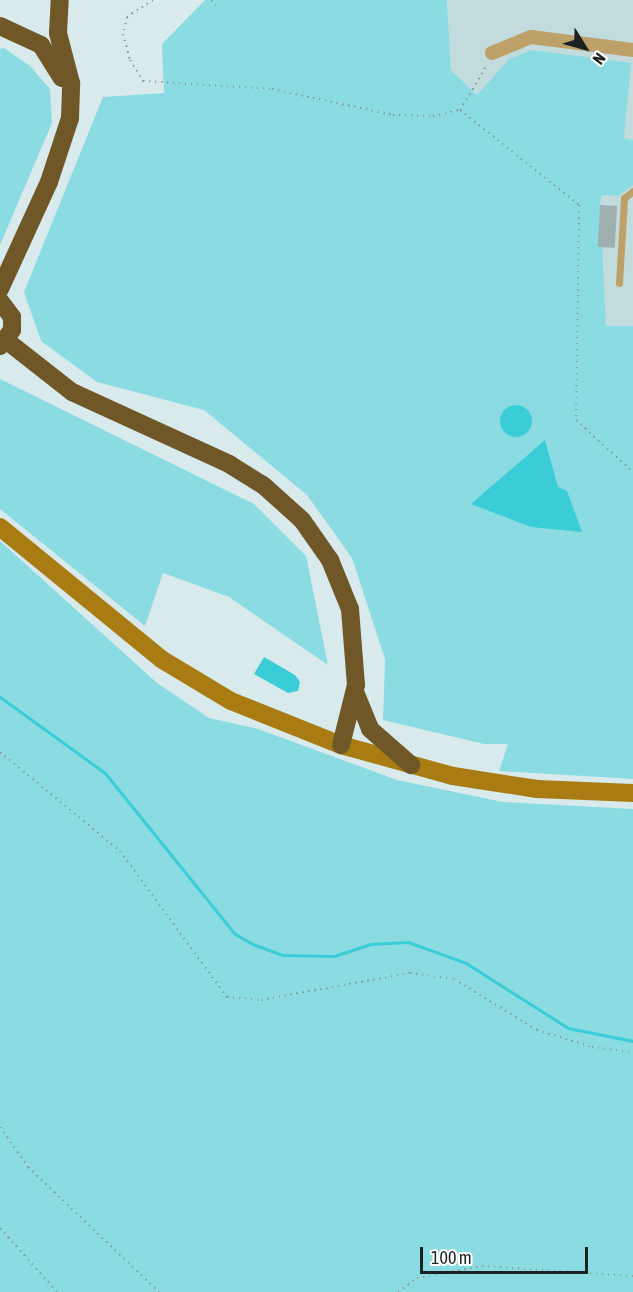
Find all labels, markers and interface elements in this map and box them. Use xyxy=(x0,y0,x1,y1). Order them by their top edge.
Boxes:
north arrow xyxy=(555,18,615,78)
text: N xyxy=(589,50,609,68)
scale bar xyxy=(423,1235,591,1273)
text: 100 m xyxy=(431,1247,472,1268)

